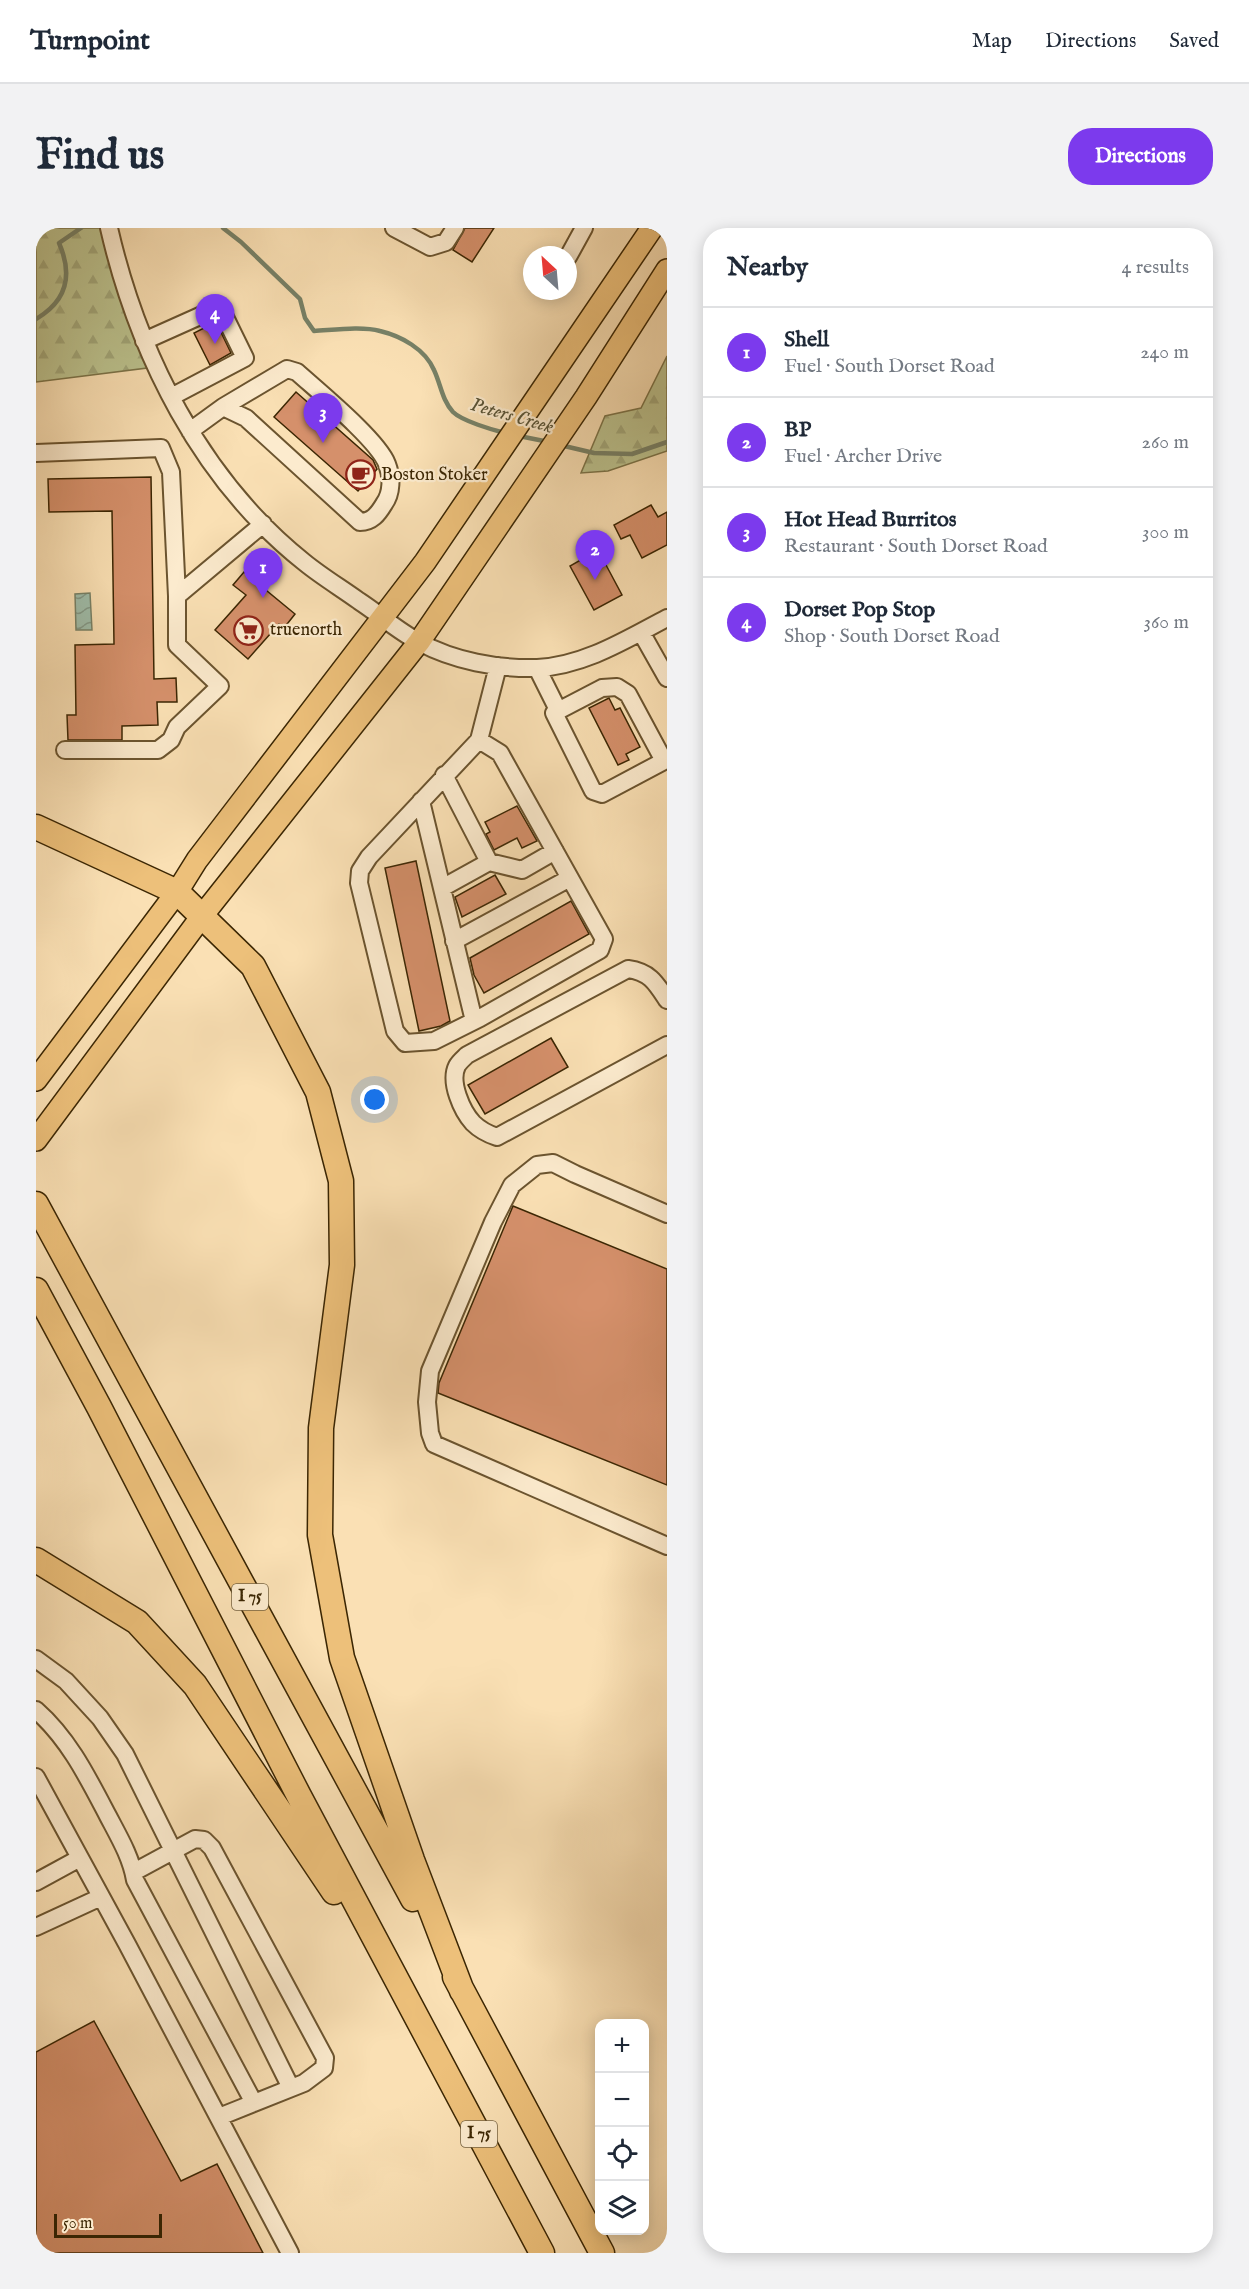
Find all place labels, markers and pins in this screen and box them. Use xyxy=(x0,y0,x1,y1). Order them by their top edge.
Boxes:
pin: 4 xyxy=(196,294,234,344)
pin: 3 xyxy=(304,394,342,443)
cafe icon: Boston Stoker xyxy=(344,459,376,491)
place label: Boston Stoker xyxy=(381,464,488,487)
pin: 2 xyxy=(576,530,614,580)
pin: 1 xyxy=(244,548,282,598)
supermarket icon: truenorth xyxy=(233,614,265,646)
place label: truenorth xyxy=(270,619,342,642)

